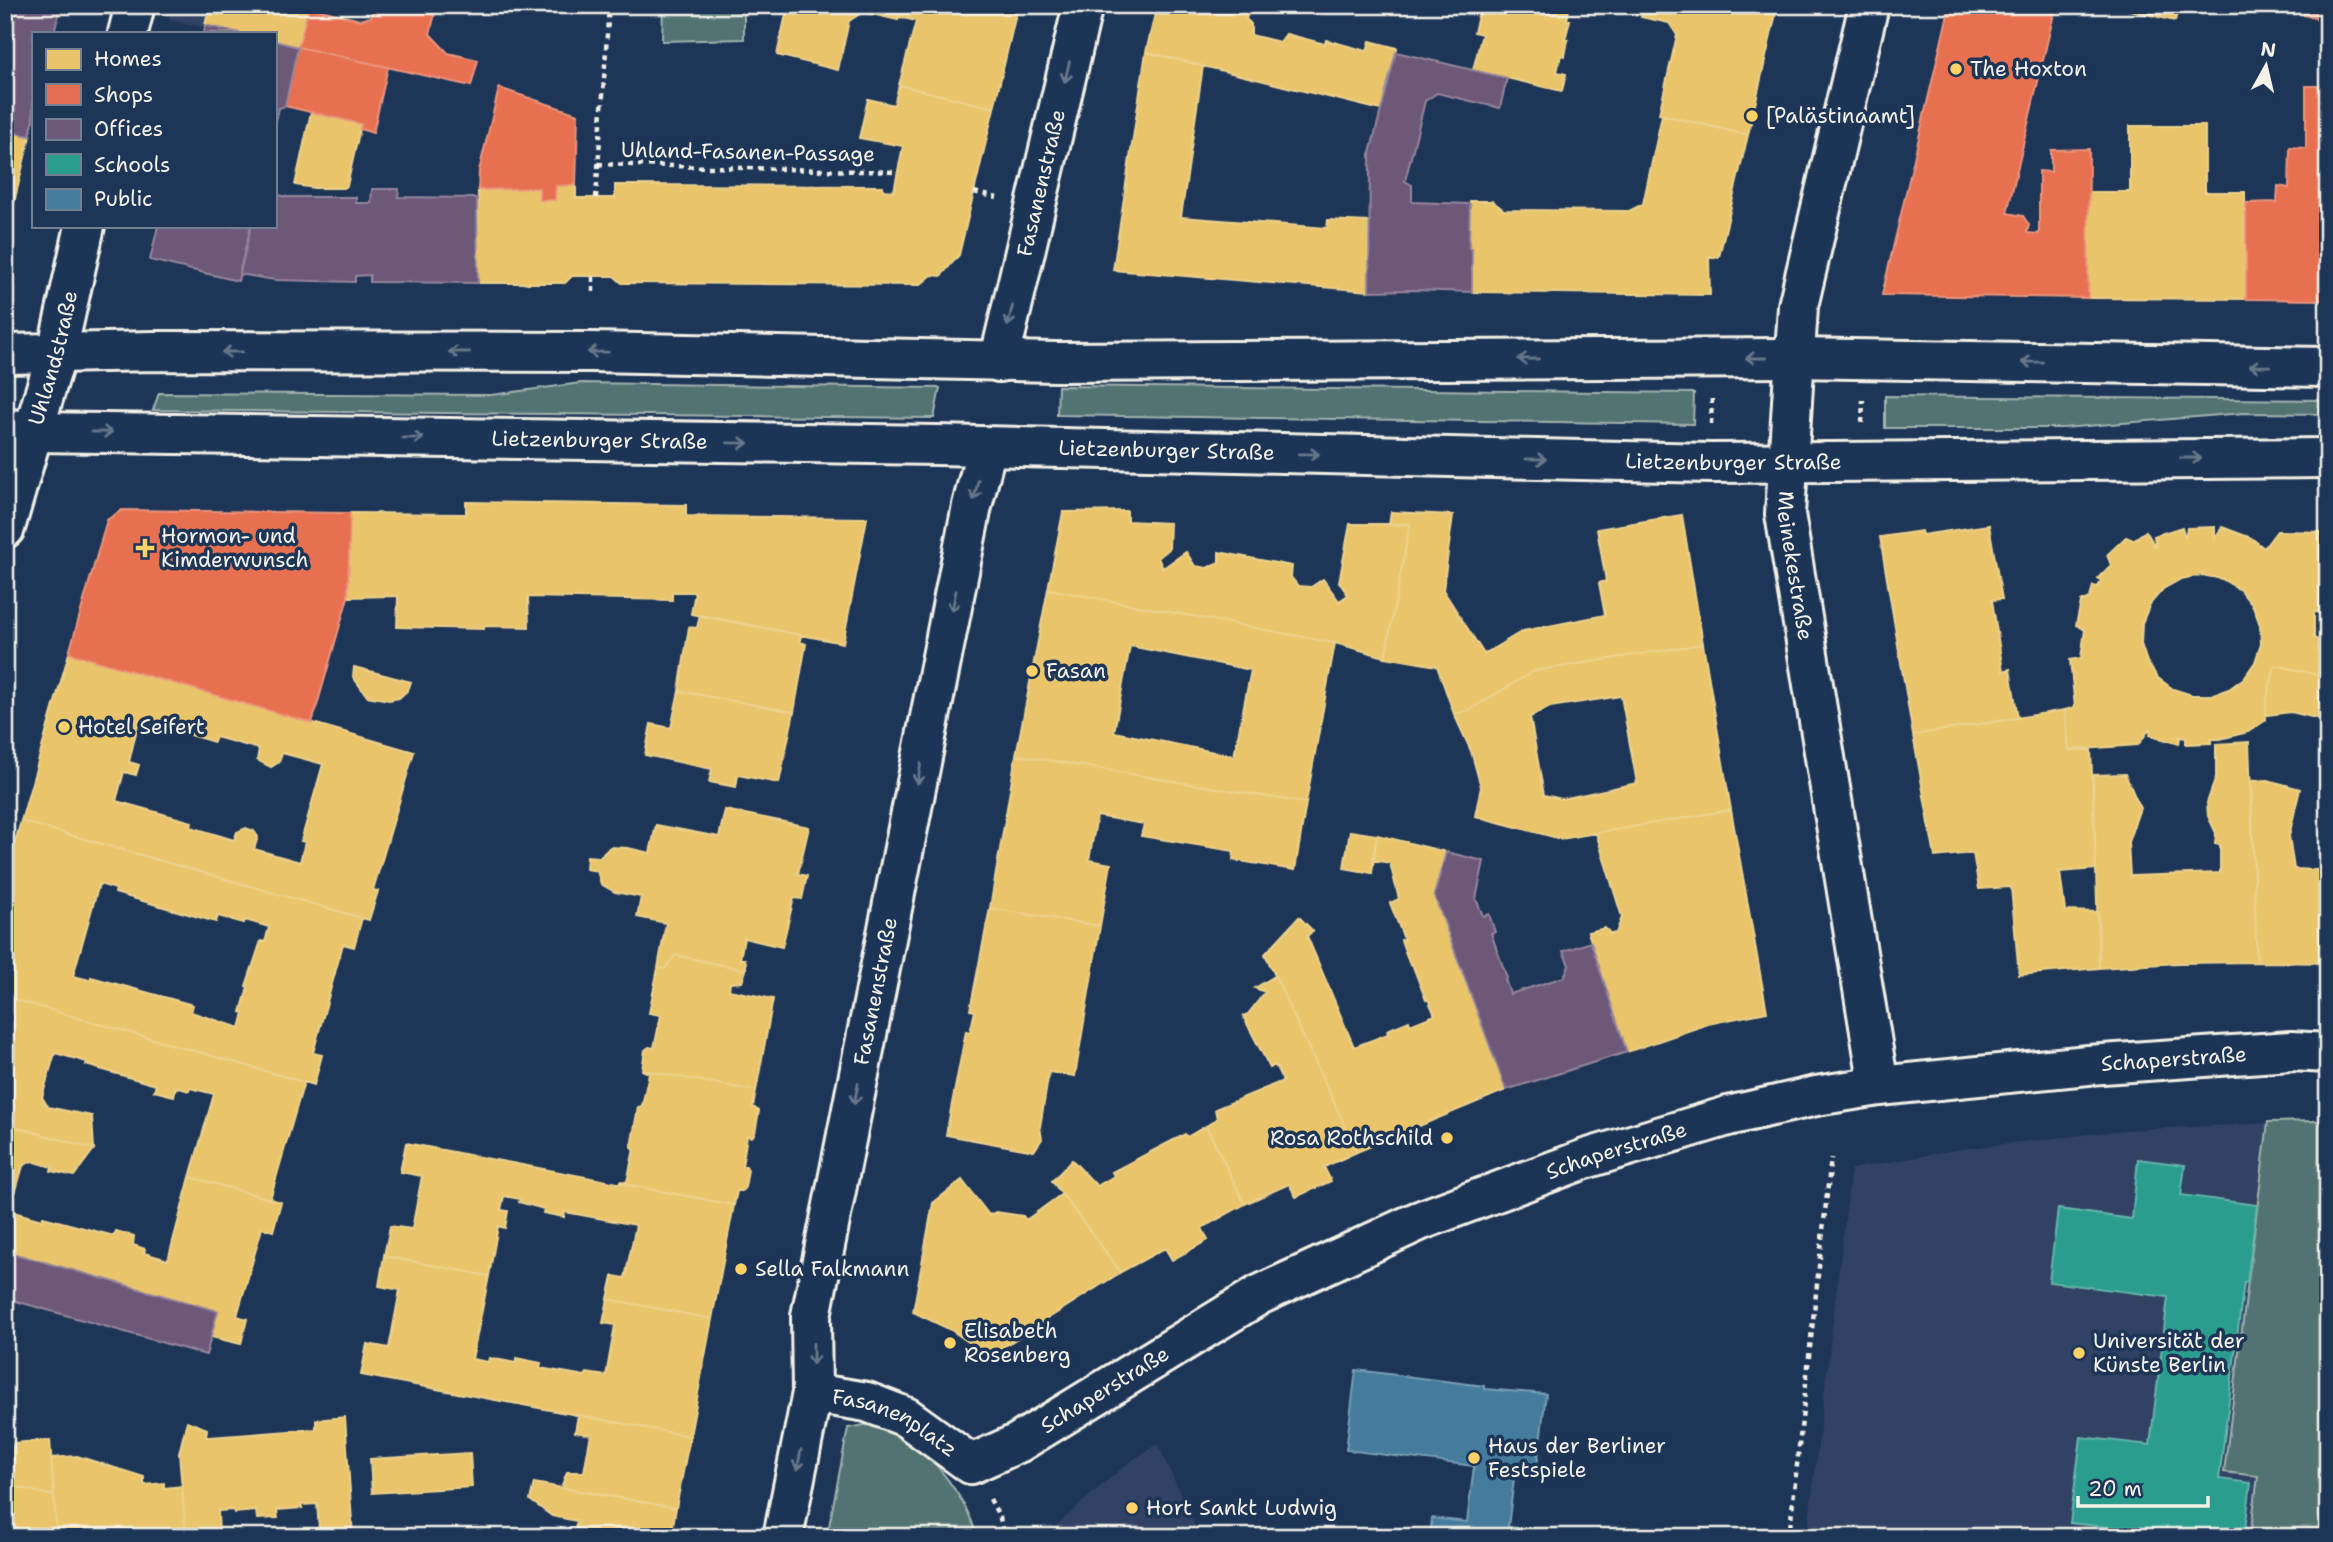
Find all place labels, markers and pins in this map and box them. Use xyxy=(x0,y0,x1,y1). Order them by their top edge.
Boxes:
place label: The Hoxton xyxy=(1970,55,2087,83)
marker: The Hoxton xyxy=(1948,61,1964,77)
place label: [Palästinaamt] xyxy=(1766,102,1915,130)
marker: [Palästinaamt] xyxy=(1744,108,1760,124)
place label: Hormon- und Kimderwunsch xyxy=(161,522,309,574)
marker: Hormon- und Kimderwunsch xyxy=(135,538,155,558)
place label: Fasan xyxy=(1046,657,1106,685)
marker: Fasan xyxy=(1024,663,1040,679)
place label: Hotel Seifert xyxy=(78,713,205,741)
marker: Hotel Seifert xyxy=(56,719,72,735)
place label: Rosa Rothschild xyxy=(1270,1124,1433,1152)
marker: Rosa Rothschild xyxy=(1439,1130,1455,1146)
place label: Sella Falkmann xyxy=(755,1255,909,1283)
marker: Sella Falkmann xyxy=(733,1261,749,1277)
place label: Elisabeth Rosenberg xyxy=(964,1317,1071,1369)
place label: Universität der Künste Berlin xyxy=(2093,1327,2245,1379)
marker: Elisabeth Rosenberg xyxy=(942,1335,958,1351)
marker: Universität der Künste Berlin xyxy=(2071,1345,2087,1361)
place label: Haus der Berliner Festspiele xyxy=(1488,1432,1666,1484)
marker: Haus der Berliner Festspiele xyxy=(1466,1450,1482,1466)
place label: Hort Sankt Ludwig xyxy=(1146,1494,1337,1522)
marker: Hort Sankt Ludwig xyxy=(1124,1500,1140,1516)

